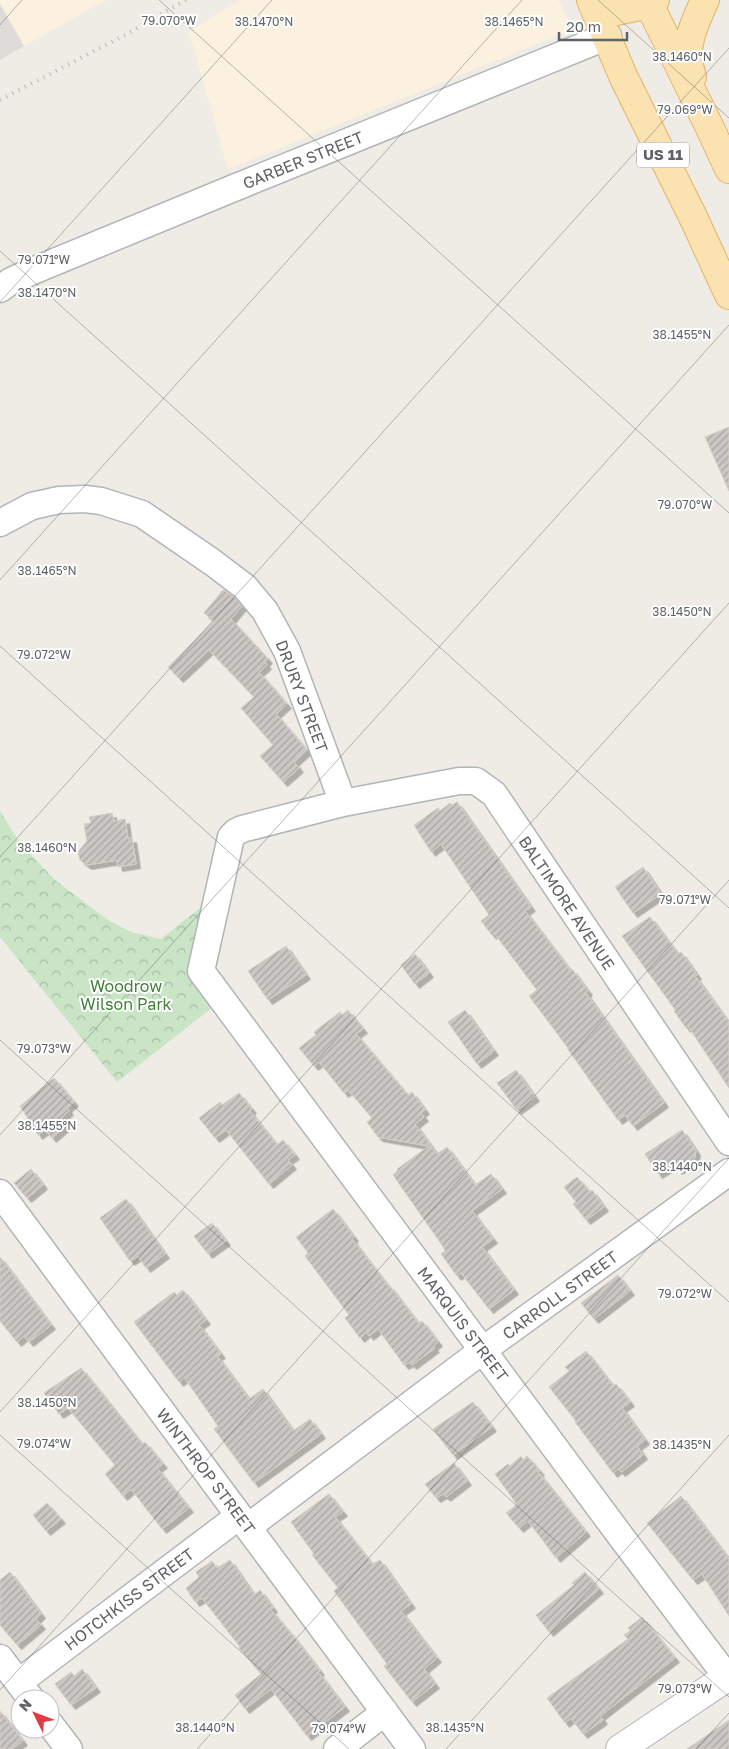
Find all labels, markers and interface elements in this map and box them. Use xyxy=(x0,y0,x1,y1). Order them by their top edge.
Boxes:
scale bar xyxy=(559,10,626,42)
text: 79.070°W xyxy=(142,13,197,28)
text: 38.1470°N xyxy=(235,14,293,29)
text: 38.1465°N xyxy=(484,14,544,29)
text: 20 m xyxy=(566,17,601,35)
text: 38.1460°N xyxy=(652,49,712,64)
text: 79.069°W xyxy=(657,102,713,117)
street label: GARBER STREET xyxy=(240,127,366,193)
road number: US 11 xyxy=(637,142,689,168)
text: 79.071°W xyxy=(18,252,71,267)
text: 38.1470°N xyxy=(18,285,76,300)
text: 38.1455°N xyxy=(653,327,711,342)
text: 79.070°W xyxy=(658,497,713,512)
text: 38.1465°N xyxy=(17,563,77,578)
text: 38.1450°N xyxy=(652,604,712,619)
street label: DRURY STREET xyxy=(271,637,333,755)
text: 79.072°W xyxy=(17,647,72,662)
street label: BALTIMORE AVENUE xyxy=(515,832,619,974)
text: 38.1460°N xyxy=(17,840,77,855)
text: 79.071°W xyxy=(659,892,712,907)
park label: Woodrow Wilson Park xyxy=(80,976,172,1014)
text: 79.073°W xyxy=(17,1041,72,1056)
text: 38.1455°N xyxy=(18,1118,76,1133)
text: 38.1440°N xyxy=(652,1159,712,1174)
street label: CARROLL STREET xyxy=(498,1246,622,1344)
street label: MARQUIS STREET xyxy=(413,1263,513,1385)
text: 79.072°W xyxy=(658,1286,713,1301)
text: 38.1450°N xyxy=(17,1395,77,1410)
street label: WINTHROP STREET xyxy=(152,1404,260,1538)
text: 79.074°W xyxy=(17,1436,71,1451)
text: 38.1435°N xyxy=(653,1437,711,1452)
street label: HOTCHKISS STREET xyxy=(60,1544,198,1654)
text: 79.073°W xyxy=(658,1681,713,1696)
north arrow xyxy=(10,1689,60,1739)
text: N xyxy=(15,1695,35,1715)
text: 38.1440°N xyxy=(175,1720,235,1735)
text: 38.1435°N xyxy=(426,1720,484,1735)
text: 79.074°W xyxy=(312,1721,366,1736)

